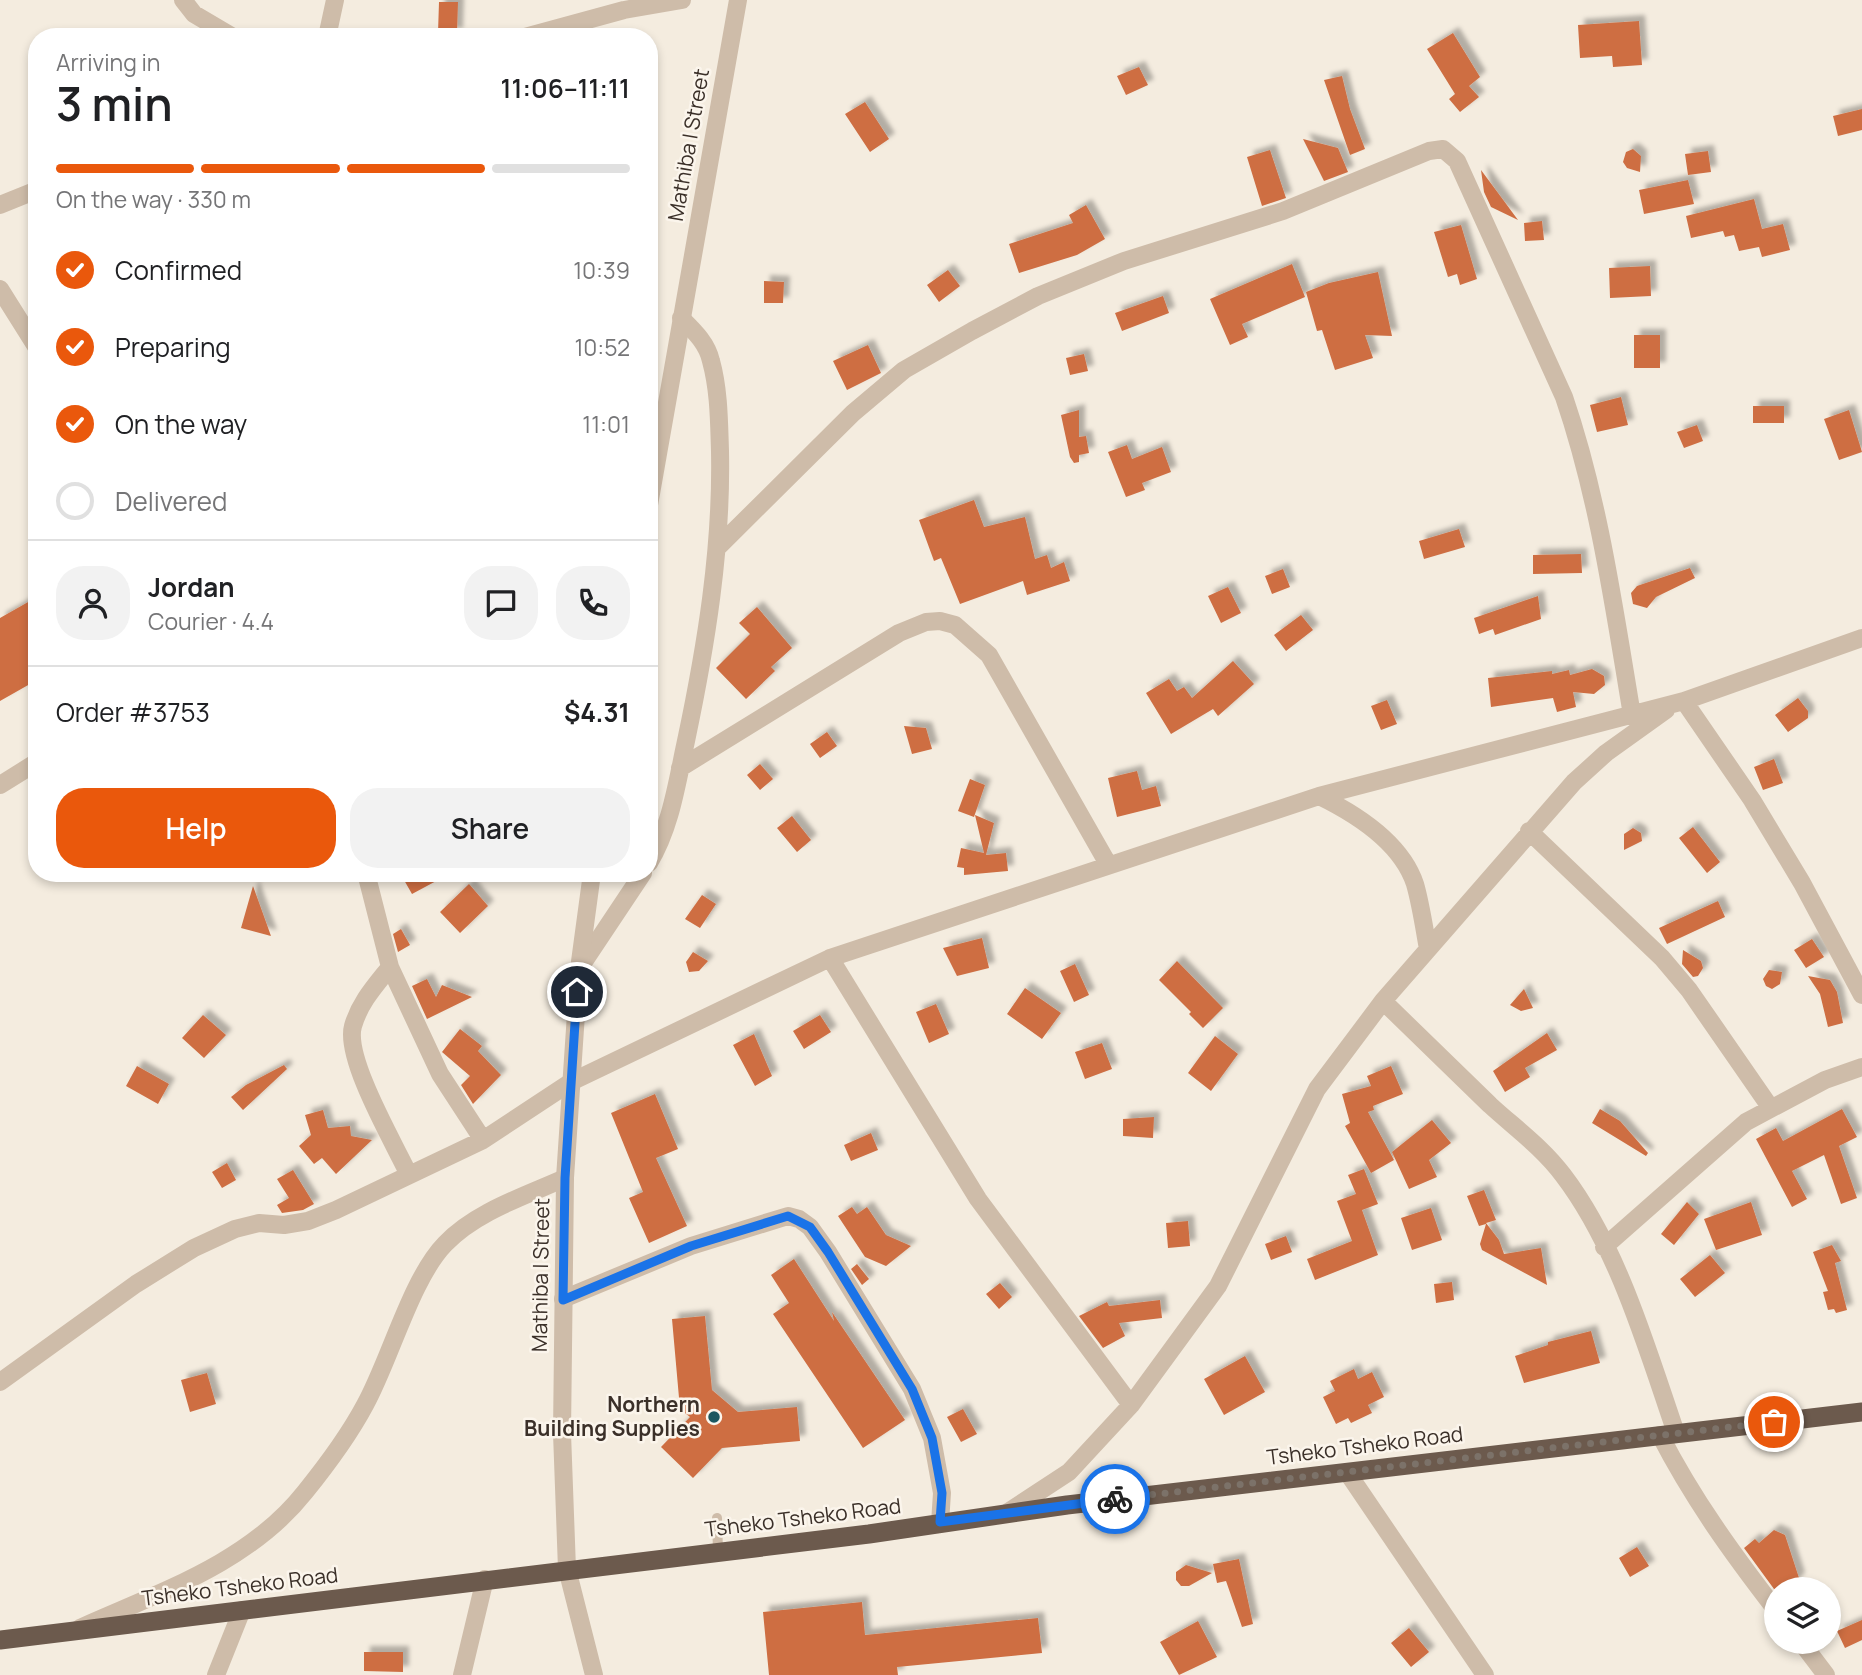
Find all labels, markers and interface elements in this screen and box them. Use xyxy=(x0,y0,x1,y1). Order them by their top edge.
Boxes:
text: Arriving in xyxy=(56,46,161,78)
street label: Mathiba I Street xyxy=(661,66,715,223)
text: 11:06–11:11 xyxy=(500,70,630,106)
text: 3 min xyxy=(56,72,173,135)
text: On the way · 330 m xyxy=(56,183,251,215)
icon: check xyxy=(56,251,94,289)
text: Confirmed xyxy=(115,252,242,288)
text: 10:39 xyxy=(573,254,630,286)
icon: check xyxy=(56,328,94,366)
text: Preparing xyxy=(115,329,231,365)
text: 10:52 xyxy=(574,331,630,363)
icon: check xyxy=(56,405,94,443)
text: On the way xyxy=(115,406,247,442)
text: 11:01 xyxy=(582,408,630,440)
text: Delivered xyxy=(115,483,227,519)
button: person xyxy=(56,566,130,640)
button: chat xyxy=(464,566,538,640)
button: phone xyxy=(556,566,630,640)
text: Jordan xyxy=(148,569,234,605)
text: Courier · 4.4 xyxy=(148,605,274,637)
text: Order #3753 xyxy=(56,694,210,730)
text: $4.31 xyxy=(564,694,630,730)
button: Help xyxy=(56,788,336,868)
button: Share xyxy=(350,788,630,868)
pin xyxy=(547,962,607,1022)
icon: home xyxy=(558,973,596,1011)
street label: Mathiba I Street xyxy=(525,1198,555,1352)
place label: Northern Building Supplies xyxy=(524,1390,700,1442)
pin xyxy=(1744,1392,1804,1452)
icon: bag xyxy=(1755,1403,1793,1441)
marker: Northern Building Supplies xyxy=(706,1409,722,1425)
street label: Tsheko Tsheko Road xyxy=(1265,1419,1465,1471)
courier xyxy=(1080,1464,1150,1534)
icon: bike xyxy=(1096,1480,1134,1518)
street label: Tsheko Tsheko Road xyxy=(703,1491,903,1543)
street label: Tsheko Tsheko Road xyxy=(140,1560,340,1612)
map controls xyxy=(1764,1577,1841,1654)
button: layers xyxy=(1764,1577,1841,1654)

